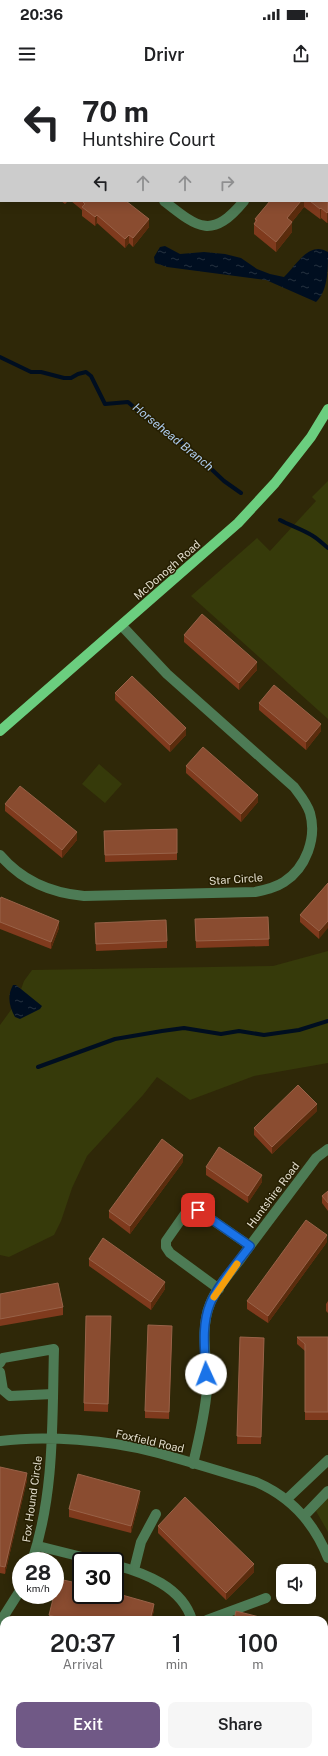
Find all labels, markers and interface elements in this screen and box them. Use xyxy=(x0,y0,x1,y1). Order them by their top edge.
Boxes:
text: 20:36 xyxy=(20,6,63,23)
icon: menu xyxy=(16,43,38,65)
icon: share xyxy=(290,43,312,65)
text: Drivr xyxy=(143,44,185,65)
text: 70 m xyxy=(82,95,149,128)
icon: left xyxy=(16,96,68,148)
text: Huntshire Court xyxy=(82,129,216,150)
icon: left xyxy=(90,172,112,194)
icon: ahead xyxy=(132,172,154,194)
icon: ahead xyxy=(174,172,196,194)
icon: right xyxy=(216,172,238,194)
water label: Horsehead Branch xyxy=(130,400,216,474)
street label: McDonogh Road xyxy=(131,538,203,602)
street label: Star Circle xyxy=(209,871,263,887)
street label: Huntshire Road xyxy=(244,1160,302,1230)
pin xyxy=(181,1193,215,1227)
icon: arrive xyxy=(187,1199,209,1221)
position arrow xyxy=(185,1353,227,1395)
street label: Foxfield Road xyxy=(115,1427,185,1455)
street label: Fox Hound Circle xyxy=(20,1455,44,1543)
speed limit sign: 30 xyxy=(72,1552,124,1604)
text: 28 xyxy=(25,1561,51,1585)
map controls xyxy=(276,1564,316,1604)
button: sound xyxy=(276,1564,316,1604)
text: km/h xyxy=(26,1582,50,1594)
text: 20:37 xyxy=(50,1629,116,1657)
text: 1 xyxy=(172,1629,182,1657)
text: 100 xyxy=(238,1629,278,1657)
text: Arrival xyxy=(63,1657,103,1672)
text: min xyxy=(166,1657,188,1672)
text: m xyxy=(252,1657,264,1672)
button: Exit xyxy=(16,1702,160,1748)
button: Share xyxy=(168,1702,312,1748)

